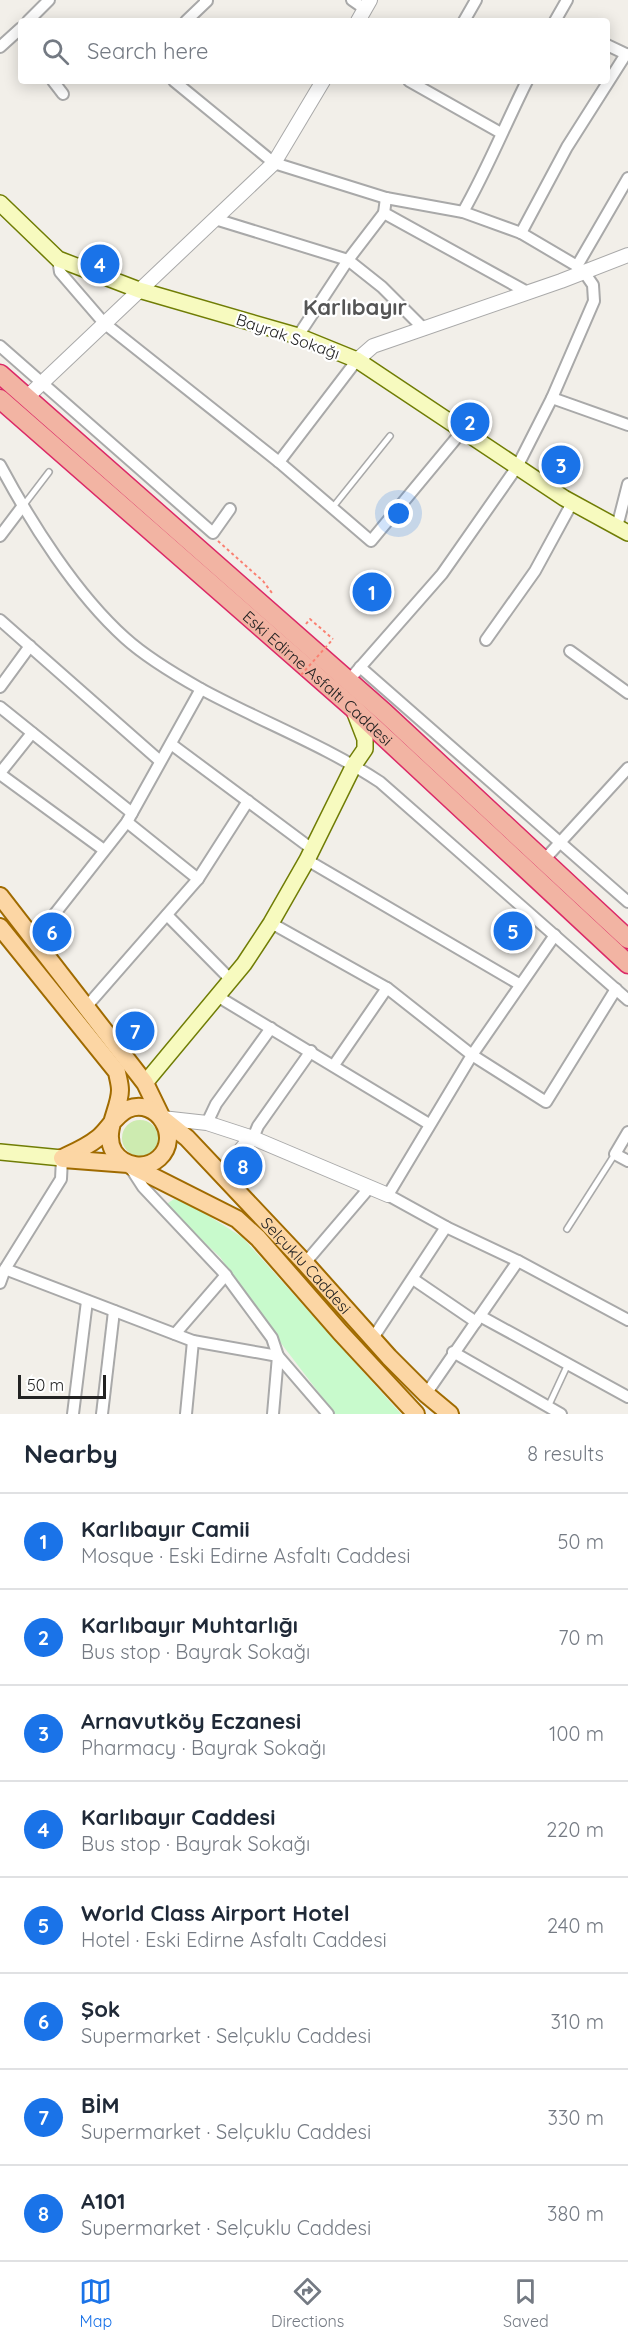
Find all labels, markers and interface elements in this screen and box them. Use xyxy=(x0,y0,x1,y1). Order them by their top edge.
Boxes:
search box xyxy=(18,18,610,84)
icon: search xyxy=(39,35,72,68)
text: Search here xyxy=(87,37,208,65)
pin: 4 xyxy=(80,242,120,286)
district label: Karlıbayır xyxy=(303,293,408,321)
street label: Bayrak Sokağı xyxy=(234,309,342,363)
pin: 2 xyxy=(450,400,490,444)
pin: 3 xyxy=(542,442,580,488)
your location xyxy=(384,499,413,528)
pin: 1 xyxy=(352,570,392,614)
street label: Eski Edirne Asfaltı Caddesi xyxy=(239,606,397,750)
pin: 5 xyxy=(494,908,532,954)
pin: 6 xyxy=(32,910,72,954)
pin: 7 xyxy=(116,1008,154,1054)
pin: 8 xyxy=(224,1144,262,1188)
street label: Selçuklu Caddesi xyxy=(257,1213,356,1318)
scale bar xyxy=(18,1372,106,1400)
text: 50 m xyxy=(27,1375,64,1395)
text: Nearby xyxy=(24,1437,118,1470)
text: 8 results xyxy=(527,1441,604,1466)
text: Karlıbayır Camii xyxy=(81,1515,250,1543)
text: 1 xyxy=(40,1529,47,1554)
text: 50 m xyxy=(558,1529,604,1554)
text: Mosque · Eski Edirne Asfaltı Caddesi xyxy=(81,1543,411,1568)
text: Karlıbayır Muhtarlığı xyxy=(81,1611,298,1639)
text: 2 xyxy=(38,1625,49,1650)
text: 70 m xyxy=(558,1625,604,1650)
text: Bus stop · Bayrak Sokağı xyxy=(81,1639,310,1664)
text: Arnavutköy Eczanesi xyxy=(81,1707,301,1735)
text: 3 xyxy=(38,1721,49,1746)
text: 100 m xyxy=(549,1721,604,1746)
text: Pharmacy · Bayrak Sokağı xyxy=(81,1735,326,1760)
text: Karlıbayır Caddesi xyxy=(81,1803,275,1831)
text: 4 xyxy=(38,1817,49,1842)
text: 220 m xyxy=(546,1817,604,1842)
text: Bus stop · Bayrak Sokağı xyxy=(81,1831,310,1856)
text: World Class Airport Hotel xyxy=(81,1899,350,1927)
text: 5 xyxy=(38,1913,49,1938)
text: 240 m xyxy=(547,1913,604,1938)
text: Hotel · Eski Edirne Asfaltı Caddesi xyxy=(81,1927,387,1952)
text: Şok xyxy=(81,1995,120,2023)
text: 6 xyxy=(38,2009,49,2034)
text: 310 m xyxy=(551,2009,604,2034)
text: Supermarket · Selçuklu Caddesi xyxy=(81,2023,371,2048)
text: BİM xyxy=(81,2091,119,2119)
text: 7 xyxy=(38,2105,49,2130)
text: 330 m xyxy=(547,2105,604,2130)
text: Supermarket · Selçuklu Caddesi xyxy=(81,2119,371,2144)
text: A101 xyxy=(81,2187,126,2215)
text: 8 xyxy=(38,2201,49,2226)
text: 380 m xyxy=(547,2201,604,2226)
text: Supermarket · Selçuklu Caddesi xyxy=(81,2215,371,2240)
tab: Map xyxy=(79,2275,112,2331)
tab: Directions xyxy=(271,2275,344,2331)
tab: Saved xyxy=(503,2275,549,2331)

